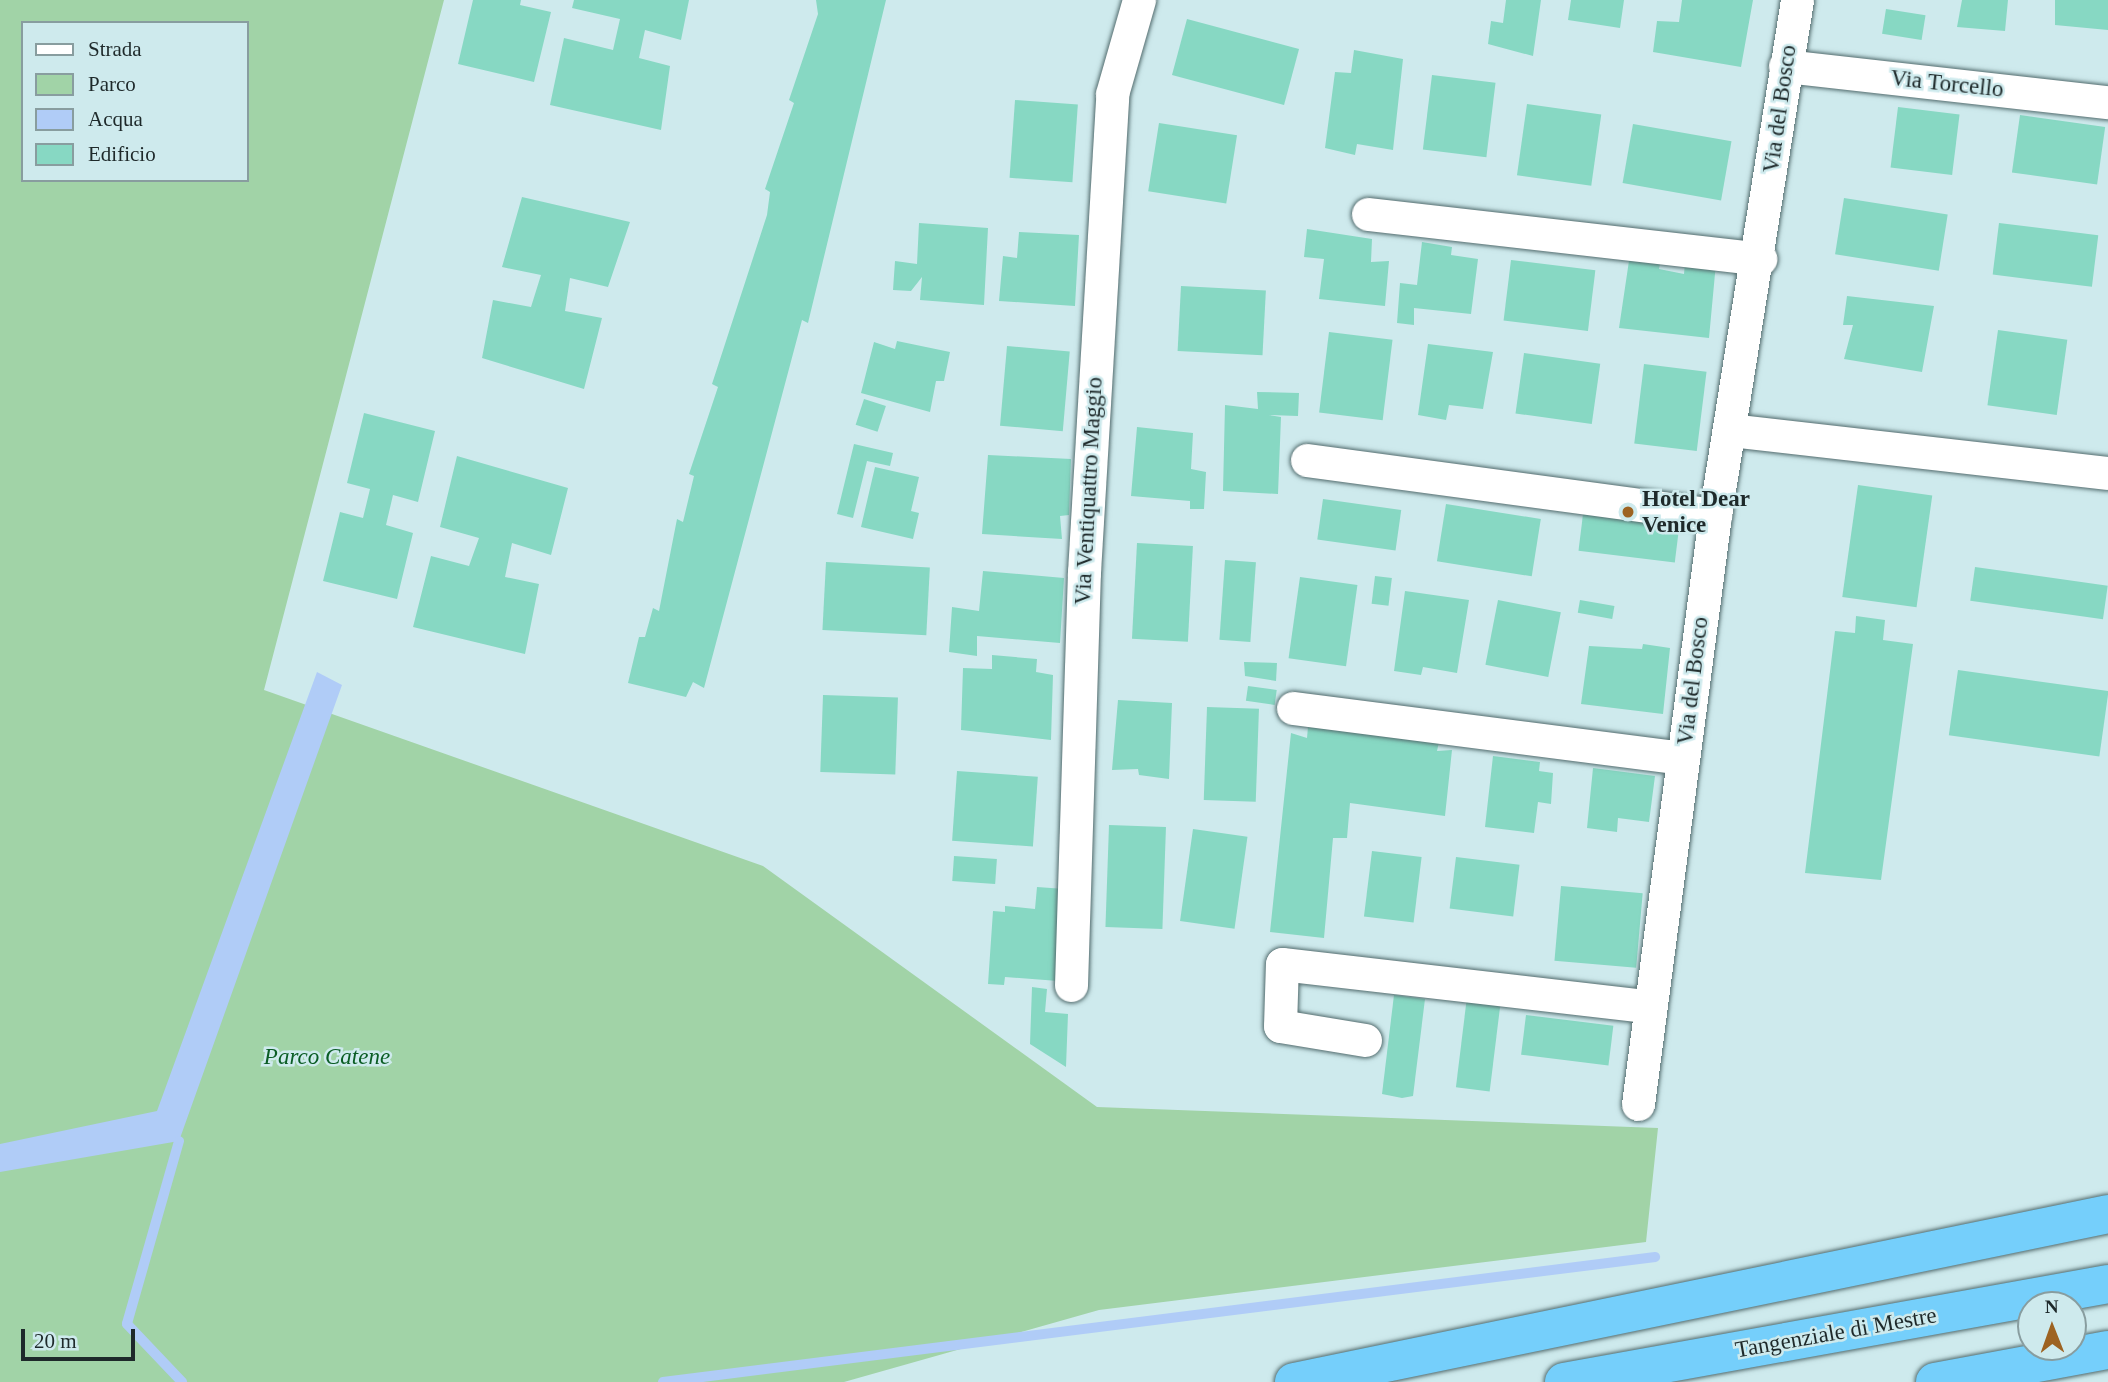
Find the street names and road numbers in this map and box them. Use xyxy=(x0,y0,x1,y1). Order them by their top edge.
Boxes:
street label: Via del Bosco xyxy=(1757,43,1803,175)
street label: Via Torcello xyxy=(1889,64,2005,104)
street label: Via Ventiquattro Maggio xyxy=(1069,376,1109,606)
street label: Via del Bosco xyxy=(1671,615,1715,747)
street label: Tangenziale di Mestre xyxy=(1733,1302,1939,1364)

